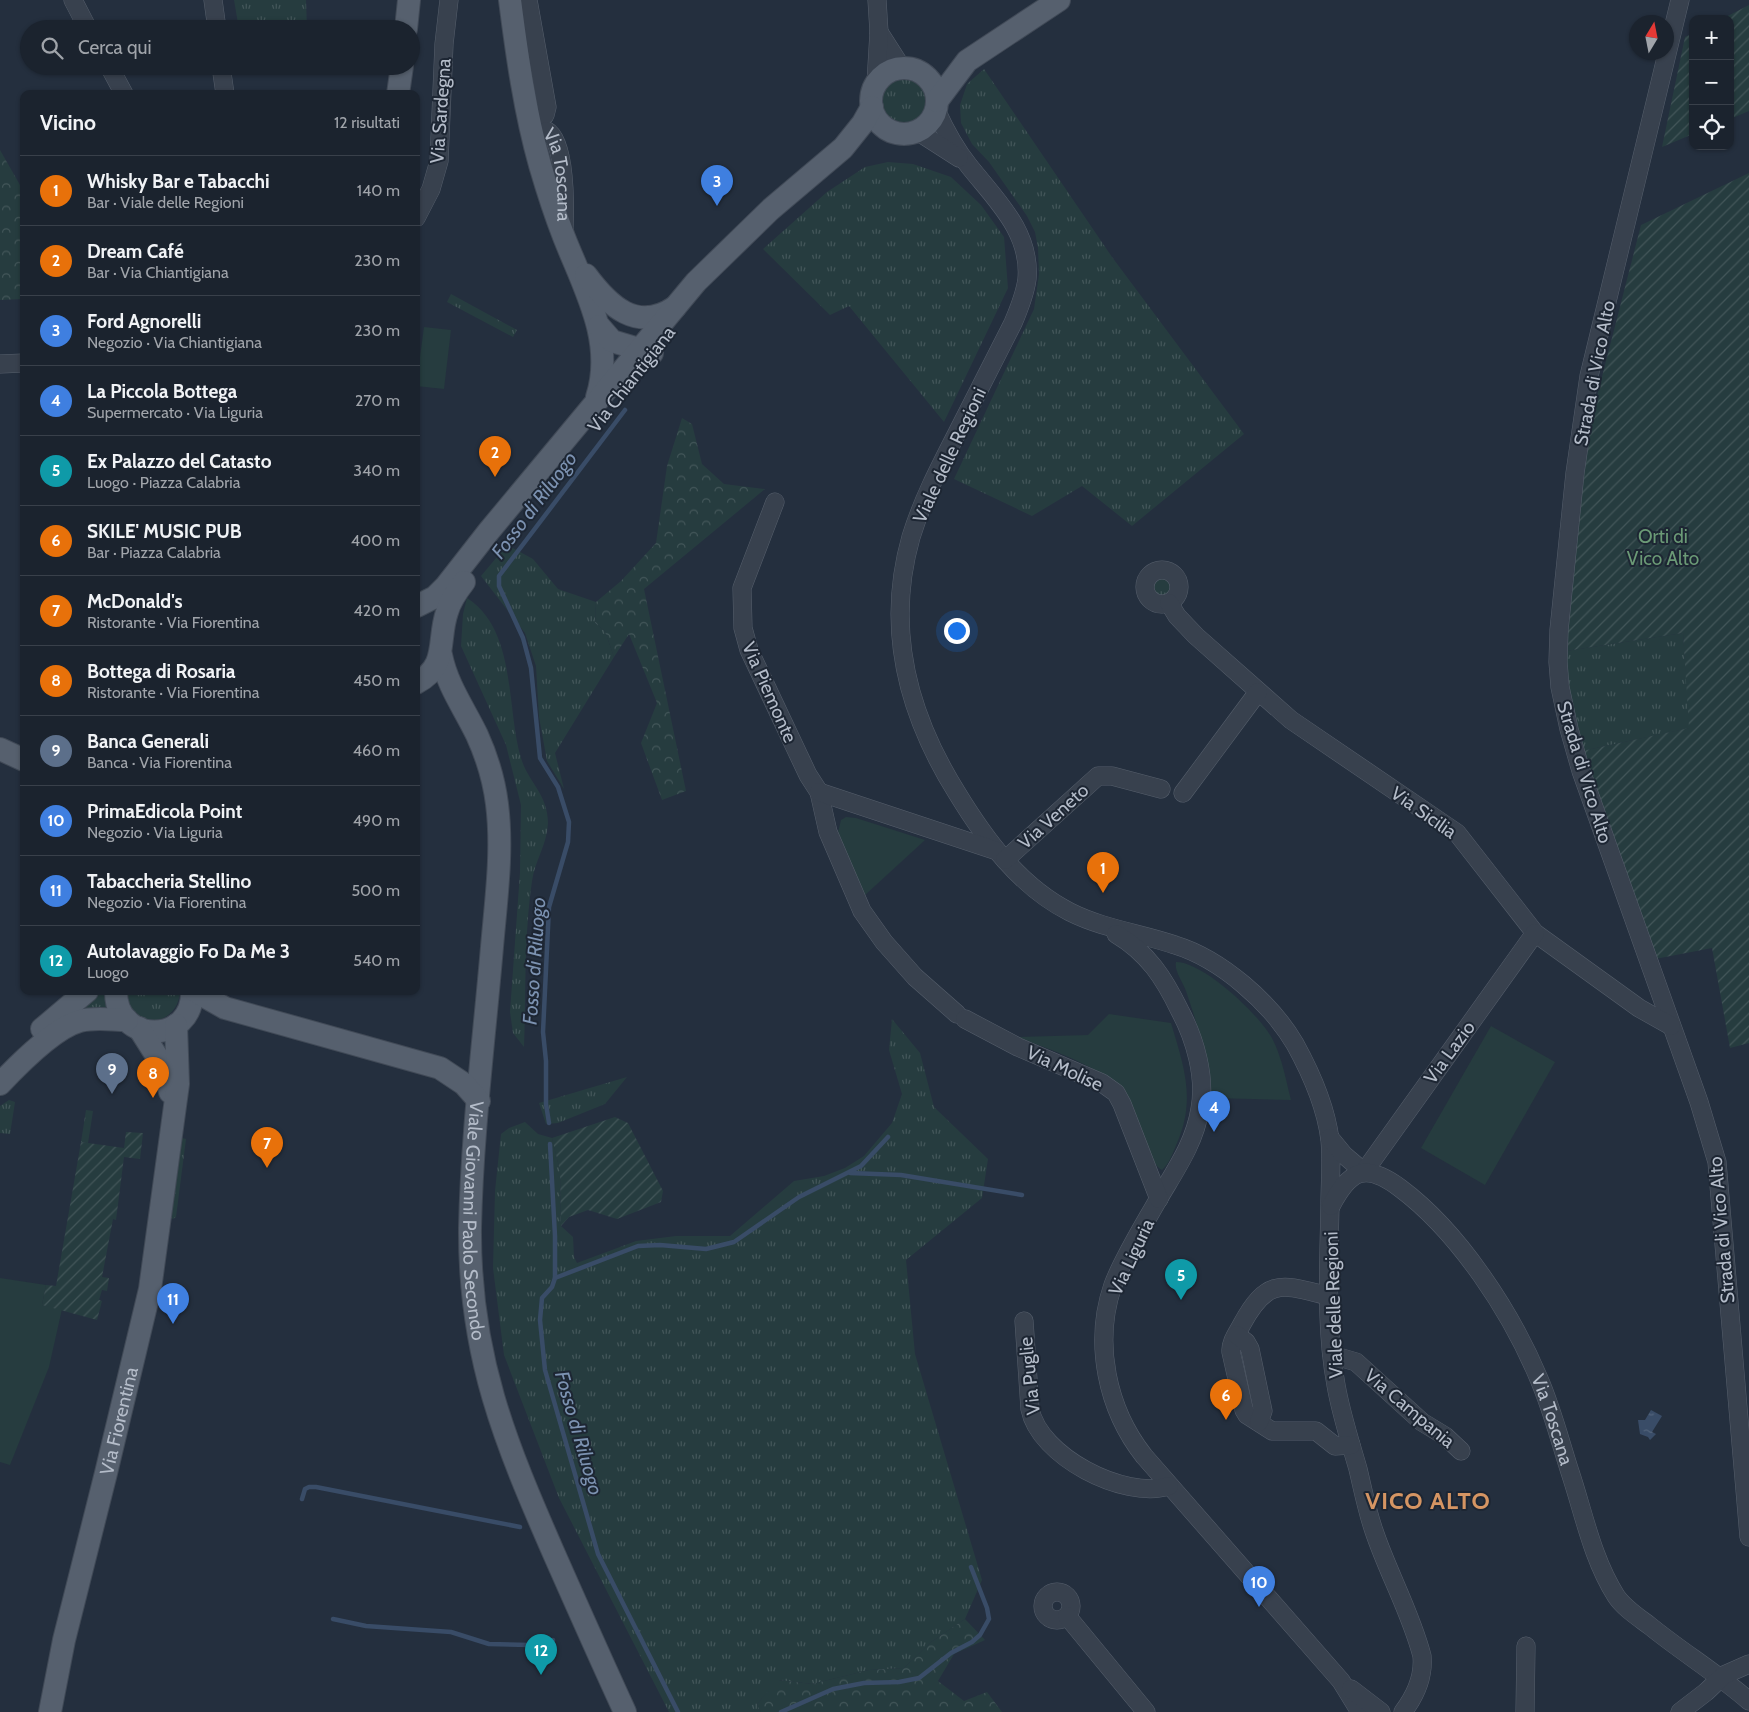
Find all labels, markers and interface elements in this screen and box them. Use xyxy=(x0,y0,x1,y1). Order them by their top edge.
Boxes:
north arrow xyxy=(1629,15,1674,60)
map controls xyxy=(1689,15,1734,150)
button: + xyxy=(1689,15,1734,60)
search box xyxy=(20,20,420,75)
icon: search xyxy=(38,34,66,62)
text: Cerca qui xyxy=(78,36,152,59)
street label: Via Sardegna xyxy=(425,58,456,164)
button: − xyxy=(1689,60,1734,105)
button: locate xyxy=(1689,105,1734,150)
text: Vicino xyxy=(40,110,96,135)
text: 12 risultati xyxy=(334,113,400,132)
street label: Via Toscana xyxy=(538,123,575,222)
pin: 3 xyxy=(701,165,733,206)
text: Whisky Bar e Tabacchi xyxy=(87,170,270,193)
text: 1 xyxy=(53,181,59,200)
text: 140 m xyxy=(357,181,400,200)
text: Bar · Viale delle Regioni xyxy=(87,193,244,212)
text: Dream Café xyxy=(87,240,184,263)
text: 2 xyxy=(52,251,60,270)
text: 230 m xyxy=(354,251,400,270)
text: Bar · Via Chiantigiana xyxy=(87,263,229,282)
street label: Strada di Vico Alto xyxy=(1569,299,1620,448)
text: Ford Agnorelli xyxy=(87,310,201,333)
text: 3 xyxy=(52,321,60,340)
text: 230 m xyxy=(354,321,400,340)
street label: Via Chiantigiana xyxy=(583,322,680,437)
text: Negozio · Via Chiantigiana xyxy=(87,333,262,352)
text: La Piccola Bottega xyxy=(87,380,237,403)
street label: Viale delle Regioni xyxy=(908,384,991,527)
text: 4 xyxy=(51,391,61,410)
text: 270 m xyxy=(355,391,400,410)
text: Supermercato · Via Liguria xyxy=(87,403,263,422)
pin: 2 xyxy=(479,436,511,477)
water label: Fosso di Riluogo xyxy=(486,447,582,563)
text: Ex Palazzo del Catasto xyxy=(87,450,272,473)
text: 5 xyxy=(52,461,60,480)
text: 340 m xyxy=(353,461,400,480)
text: Luogo · Piazza Calabria xyxy=(87,473,240,492)
text: SKILE' MUSIC PUB xyxy=(87,520,242,543)
park label: Orti di Vico Alto xyxy=(1627,525,1699,570)
text: 6 xyxy=(52,531,61,550)
text: 400 m xyxy=(351,531,400,550)
text: Bar · Piazza Calabria xyxy=(87,543,221,562)
text: McDonald's xyxy=(87,590,183,613)
text: 7 xyxy=(52,601,60,620)
text: 420 m xyxy=(354,601,400,620)
text: Ristorante · Via Fiorentina xyxy=(87,613,260,632)
your location xyxy=(944,618,970,644)
street label: Via Piemonte xyxy=(737,638,802,746)
text: Bottega di Rosaria xyxy=(87,660,236,683)
text: 8 xyxy=(51,671,61,690)
text: 450 m xyxy=(353,671,400,690)
text: Ristorante · Via Fiorentina xyxy=(87,683,260,702)
street label: Strada di Vico Alto xyxy=(1552,698,1617,846)
text: Banca Generali xyxy=(87,730,209,753)
text: 9 xyxy=(52,741,61,760)
text: 460 m xyxy=(353,741,400,760)
text: Banca · Via Fiorentina xyxy=(87,753,232,772)
street label: Via Veneto xyxy=(1013,779,1093,854)
street label: Via Sicilia xyxy=(1386,781,1461,843)
text: PrimaEdicola Point xyxy=(87,800,242,823)
text: 10 xyxy=(47,811,65,830)
text: 490 m xyxy=(353,811,400,830)
text: Negozio · Via Liguria xyxy=(87,823,223,842)
pin: 1 xyxy=(1087,852,1119,893)
text: Tabaccheria Stellino xyxy=(87,870,251,893)
text: 11 xyxy=(50,881,62,900)
text: 500 m xyxy=(351,881,400,900)
text: Negozio · Via Fiorentina xyxy=(87,893,246,912)
water label: Fosso di Riluogo xyxy=(518,896,550,1026)
text: Autolavaggio Fo Da Me 3 xyxy=(87,940,290,963)
text: 12 xyxy=(49,951,63,970)
text: 540 m xyxy=(353,951,400,970)
text: Luogo xyxy=(87,963,129,982)
street label: Via Lazio xyxy=(1419,1016,1480,1088)
street label: Via Molise xyxy=(1023,1041,1107,1096)
pin: 9 xyxy=(96,1053,128,1094)
pin: 8 xyxy=(137,1057,169,1098)
pin: 4 xyxy=(1198,1091,1230,1132)
street label: Viale Giovanni Paolo Secondo xyxy=(458,1100,490,1342)
pin: 7 xyxy=(251,1127,283,1168)
street label: Strada di Vico Alto xyxy=(1704,1156,1739,1304)
street label: Via Liguria xyxy=(1104,1215,1159,1299)
street label: Viale delle Regioni xyxy=(1319,1231,1348,1379)
pin: 5 xyxy=(1165,1259,1197,1300)
pin: 11 xyxy=(157,1283,189,1324)
street label: Via Puglie xyxy=(1014,1336,1045,1416)
street label: Via Campania xyxy=(1360,1364,1460,1453)
street label: Via Fiorentina xyxy=(95,1365,143,1477)
water label: Fosso di Riluogo xyxy=(550,1368,608,1498)
street label: Via Toscana xyxy=(1526,1371,1578,1468)
pin: 6 xyxy=(1210,1379,1242,1420)
district label: VICO ALTO xyxy=(1365,1486,1491,1515)
pin: 10 xyxy=(1243,1566,1275,1607)
pin: 12 xyxy=(525,1634,557,1675)

